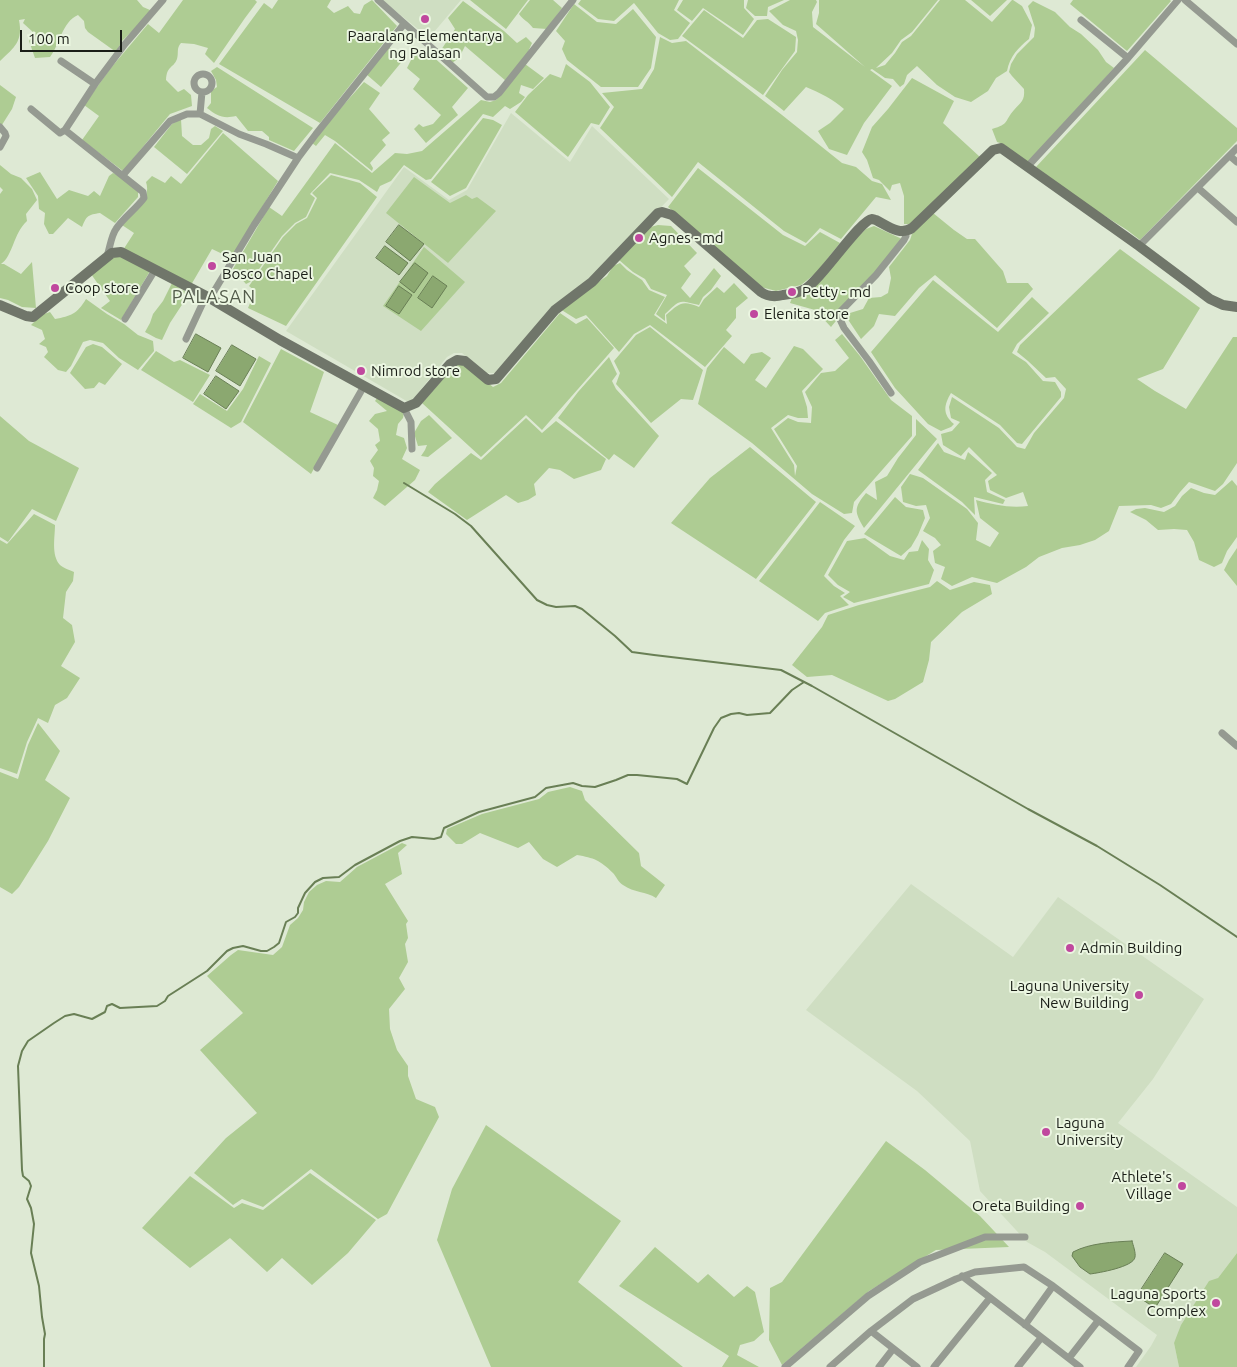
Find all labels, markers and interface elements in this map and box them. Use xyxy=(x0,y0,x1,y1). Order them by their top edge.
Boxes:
marker: Paaralang Elementarya ng Palasan xyxy=(419,13,431,25)
scale bar xyxy=(22,20,125,52)
place label: Paaralang Elementarya ng Palasan xyxy=(348,27,502,62)
text: 100 m xyxy=(28,30,70,47)
place label: Agnes - md xyxy=(649,229,724,247)
marker: Agnes - md xyxy=(633,232,645,244)
place label: San Juan Bosco Chapel xyxy=(222,248,312,283)
marker: San Juan Bosco Chapel xyxy=(206,260,218,272)
place label: Coop store xyxy=(65,279,139,297)
marker: Coop store xyxy=(49,282,61,294)
place label: Petty - md xyxy=(802,283,871,301)
district label: PALASAN xyxy=(171,286,257,308)
marker: Petty - md xyxy=(786,286,798,298)
place label: Elenita store xyxy=(764,305,849,323)
marker: Elenita store xyxy=(748,308,760,320)
place label: Nimrod store xyxy=(371,362,460,380)
marker: Nimrod store xyxy=(355,365,367,377)
place label: Admin Building xyxy=(1080,939,1182,957)
marker: Admin Building xyxy=(1064,942,1076,954)
place label: Laguna University New Building xyxy=(1010,977,1129,1012)
marker: Laguna University New Building xyxy=(1133,989,1145,1001)
place label: Laguna University xyxy=(1056,1114,1123,1149)
marker: Laguna University xyxy=(1040,1126,1052,1138)
place label: Athlete's Village xyxy=(1112,1168,1172,1203)
marker: Athlete's Village xyxy=(1176,1180,1188,1192)
place label: Oreta Building xyxy=(972,1197,1070,1215)
marker: Oreta Building xyxy=(1074,1200,1086,1212)
place label: Laguna Sports Complex xyxy=(1110,1285,1206,1320)
marker: Laguna Sports Complex xyxy=(1210,1297,1222,1309)

